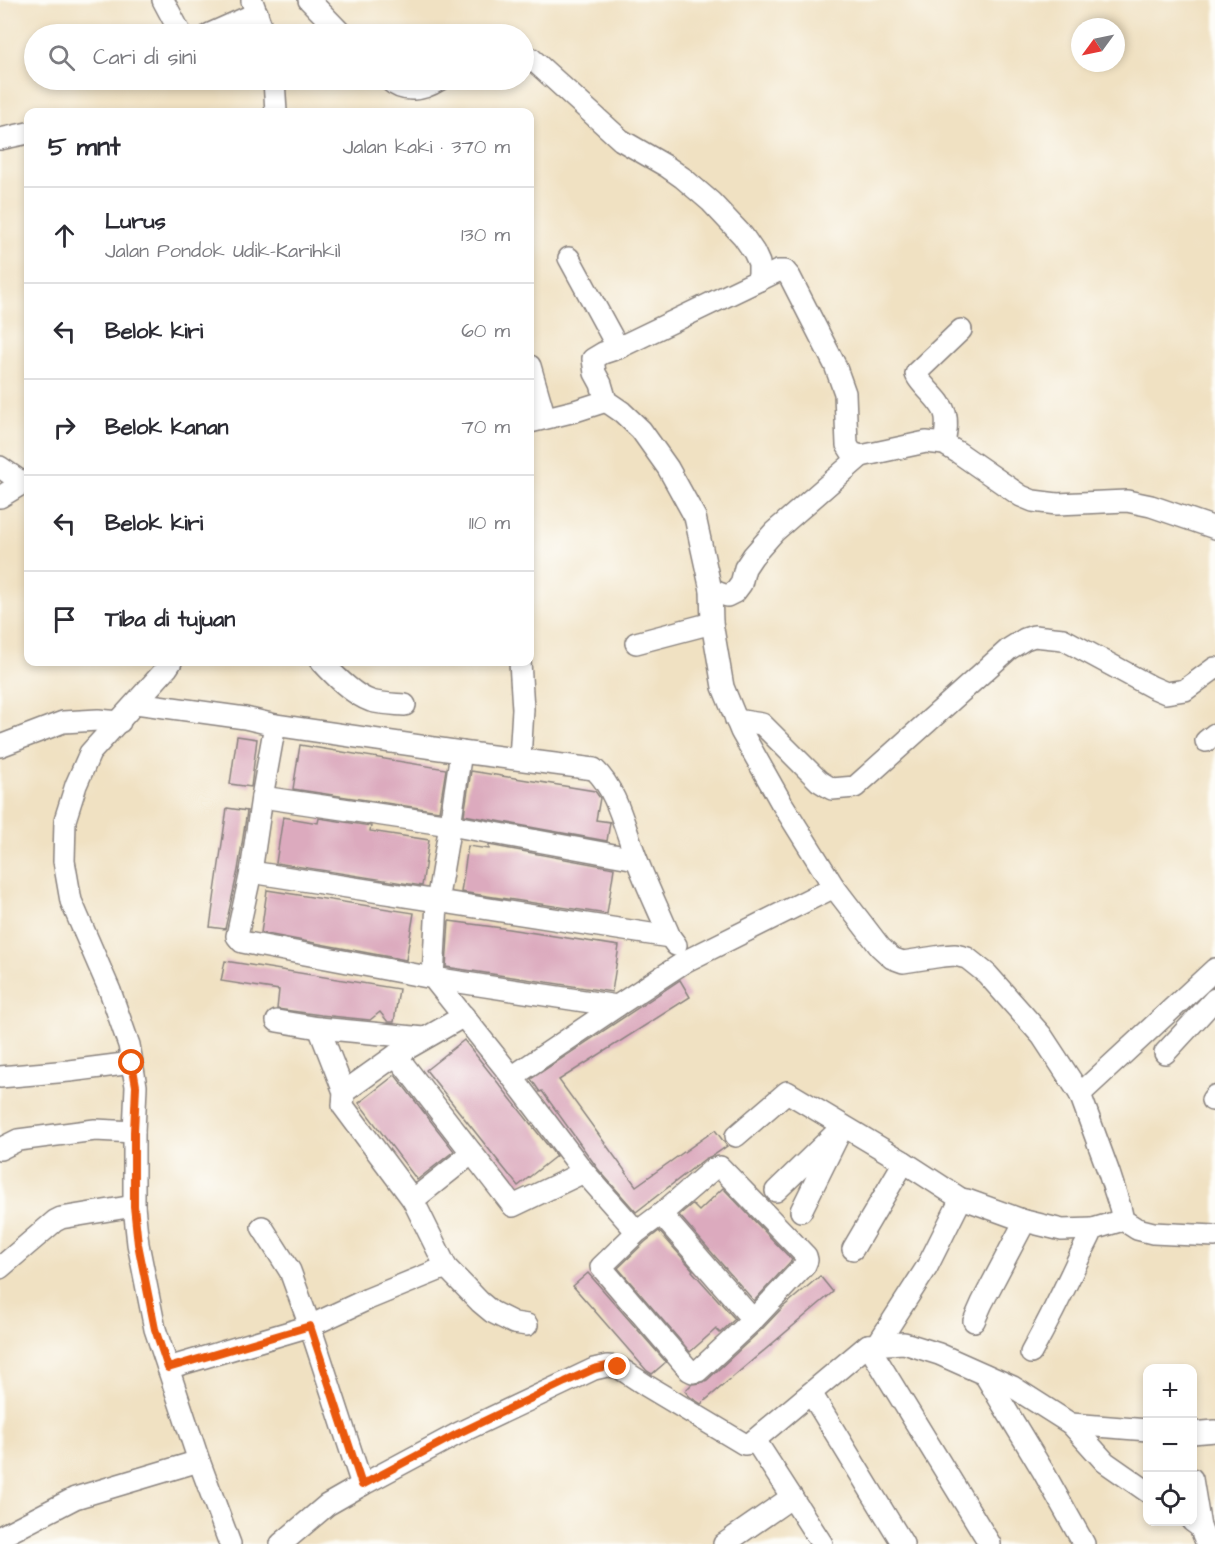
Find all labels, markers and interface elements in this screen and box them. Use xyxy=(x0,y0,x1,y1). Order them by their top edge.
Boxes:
north arrow xyxy=(1071,18,1125,72)
search box xyxy=(24,24,534,90)
icon: search xyxy=(45,41,78,74)
text: Cari di sini xyxy=(93,42,196,73)
text: 5 mnt xyxy=(48,129,121,165)
text: Jalan kaki · 370 m xyxy=(343,133,510,161)
text: Lurus xyxy=(105,206,166,237)
icon: ahead xyxy=(48,219,81,252)
text: 130 m xyxy=(461,221,510,249)
text: Jalan Pondok Udik–Karihkil xyxy=(105,237,341,265)
icon: left xyxy=(48,315,81,348)
text: Belok kiri xyxy=(105,316,203,347)
text: 60 m xyxy=(461,317,510,345)
icon: right xyxy=(48,411,81,444)
text: Belok kanan xyxy=(105,412,229,443)
text: 70 m xyxy=(462,413,510,441)
icon: left xyxy=(48,507,81,540)
text: Belok kiri xyxy=(105,508,203,539)
text: 110 m xyxy=(469,509,510,537)
icon: arrive xyxy=(48,603,81,636)
text: Tiba di tujuan xyxy=(105,604,235,635)
route start xyxy=(118,1049,144,1075)
route end xyxy=(604,1353,630,1379)
map controls xyxy=(1143,1364,1197,1526)
button: + xyxy=(1143,1364,1197,1418)
button: − xyxy=(1143,1418,1197,1472)
button: locate xyxy=(1143,1472,1197,1526)

